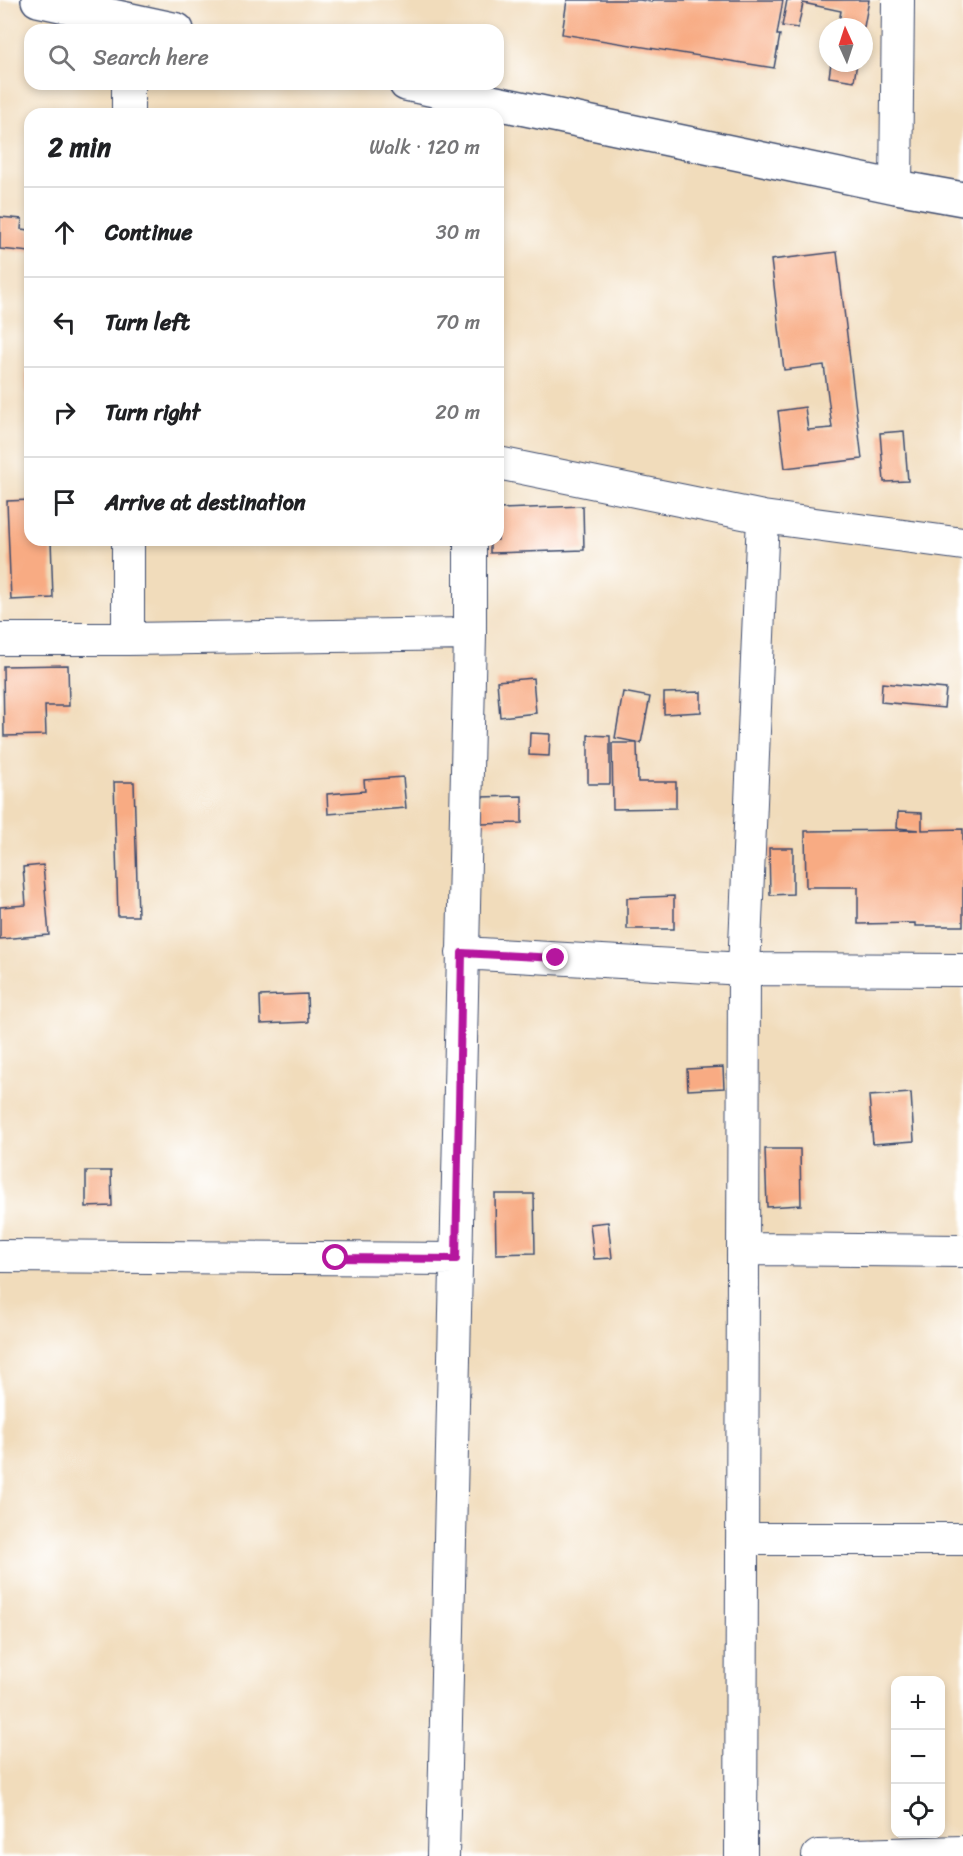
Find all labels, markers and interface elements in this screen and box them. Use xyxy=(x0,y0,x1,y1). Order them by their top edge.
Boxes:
north arrow xyxy=(819,18,873,72)
search box xyxy=(24,24,504,90)
text: Search here xyxy=(93,38,209,77)
icon: search xyxy=(45,41,78,74)
text: 2 min xyxy=(48,124,111,170)
text: Walk · 120 m xyxy=(369,130,480,165)
text: Continue xyxy=(105,213,193,252)
text: 30 m xyxy=(436,215,480,250)
icon: ahead xyxy=(48,216,81,249)
text: Turn left xyxy=(105,303,190,342)
text: 70 m xyxy=(435,305,480,340)
icon: left xyxy=(48,306,81,339)
text: Turn right xyxy=(105,393,200,432)
text: 20 m xyxy=(435,395,480,430)
icon: right xyxy=(48,396,81,429)
text: Arrive at destination xyxy=(105,483,306,522)
icon: arrive xyxy=(48,486,81,519)
route end xyxy=(542,944,568,970)
route start xyxy=(322,1244,348,1270)
map controls xyxy=(891,1676,945,1838)
button: + xyxy=(891,1676,945,1730)
button: − xyxy=(891,1730,945,1784)
button: locate xyxy=(891,1784,945,1838)

